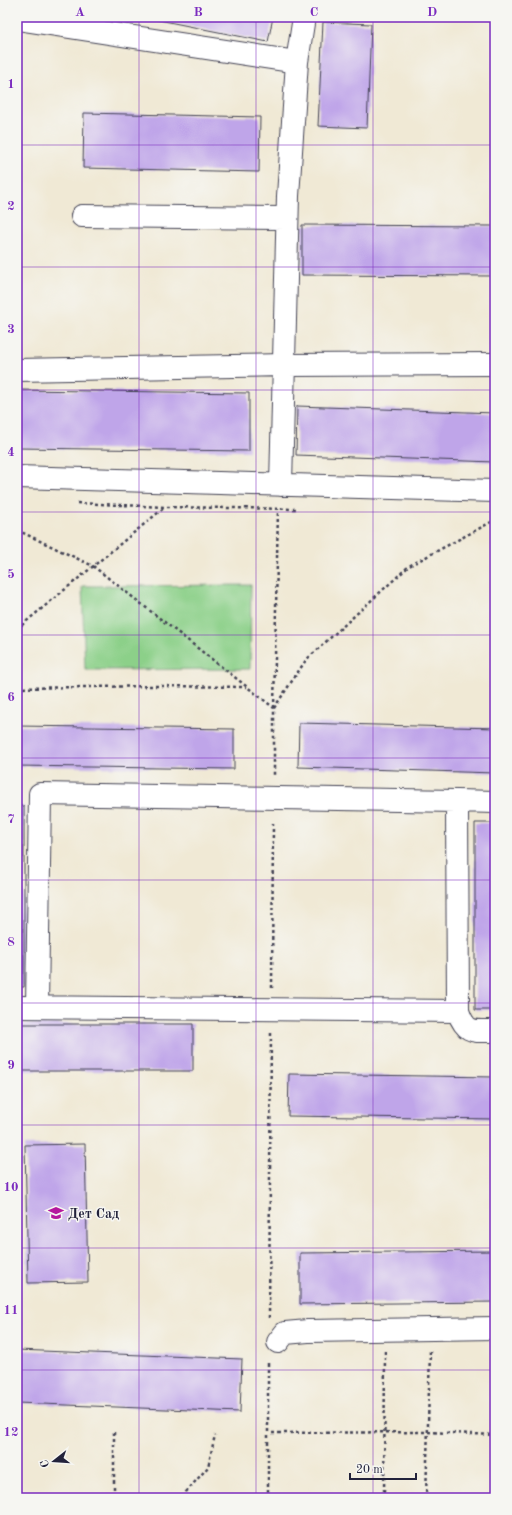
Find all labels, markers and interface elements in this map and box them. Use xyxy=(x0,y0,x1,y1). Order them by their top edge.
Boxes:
text: A xyxy=(75,6,85,19)
text: B xyxy=(193,6,203,19)
text: C xyxy=(310,6,318,19)
text: D xyxy=(427,6,437,19)
text: 1 xyxy=(7,78,15,91)
text: 2 xyxy=(7,200,15,213)
text: 3 xyxy=(7,323,15,336)
text: 4 xyxy=(7,446,15,459)
text: 5 xyxy=(7,568,15,581)
text: 6 xyxy=(7,691,15,704)
text: 7 xyxy=(7,813,15,826)
text: 8 xyxy=(7,936,15,949)
text: 9 xyxy=(7,1059,15,1072)
text: 10 xyxy=(3,1181,19,1194)
school or university icon: Дет Сад xyxy=(47,1204,65,1222)
place label: Дет Сад xyxy=(68,1207,119,1221)
text: 11 xyxy=(3,1304,19,1317)
text: 12 xyxy=(3,1426,19,1439)
north arrow xyxy=(34,1441,74,1481)
scale bar xyxy=(350,1455,416,1481)
text: С xyxy=(40,1458,52,1469)
text: 20 m xyxy=(356,1464,383,1476)

